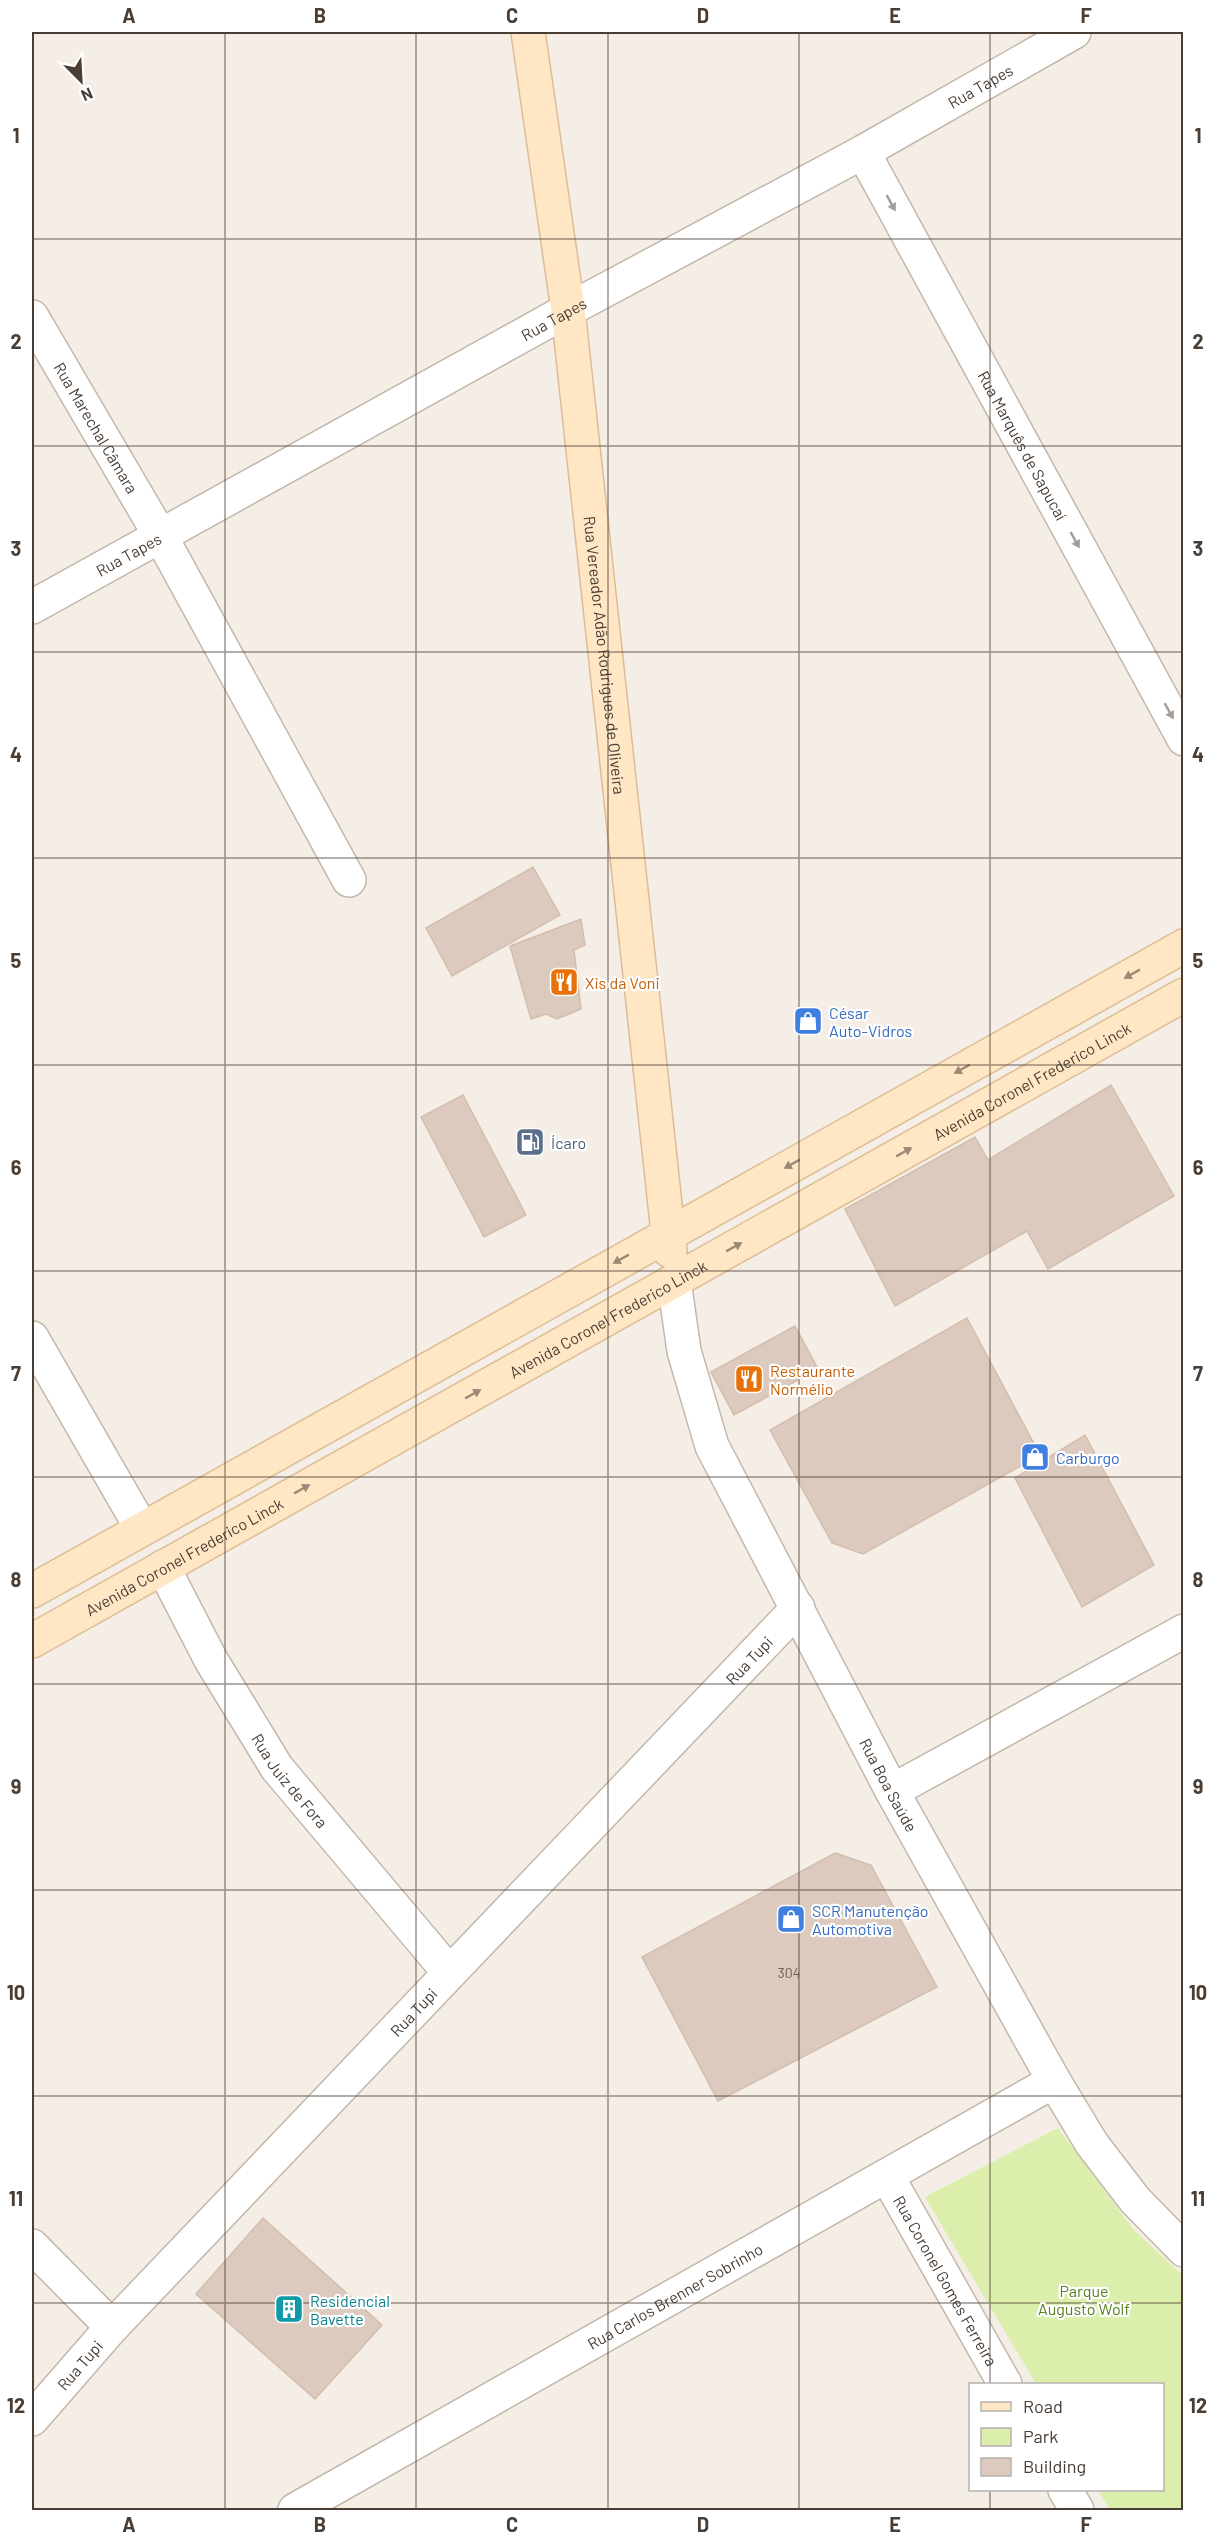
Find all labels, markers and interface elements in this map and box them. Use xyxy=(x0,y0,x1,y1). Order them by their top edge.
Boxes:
text: A xyxy=(122,3,136,27)
text: B xyxy=(314,3,326,27)
text: C xyxy=(506,3,518,27)
text: D xyxy=(697,3,709,27)
text: E xyxy=(889,3,901,27)
text: F xyxy=(1080,3,1092,27)
north arrow xyxy=(51,51,111,111)
street label: Rua Tapes xyxy=(944,60,1016,111)
text: N xyxy=(79,84,96,106)
text: 1 xyxy=(12,123,20,147)
text: 1 xyxy=(1194,123,1202,147)
one-way arrow xyxy=(886,195,896,212)
street label: Rua Tapes xyxy=(517,293,589,344)
text: 2 xyxy=(10,329,22,353)
text: 2 xyxy=(1192,329,1204,353)
street label: Rua Marechal Câmara xyxy=(51,358,143,496)
street label: Rua Marquês de Sapucaí xyxy=(975,367,1072,523)
street label: Rua Vereador Adão Rodrigues de Oliveira xyxy=(581,515,630,795)
street label: Rua Tapes xyxy=(92,528,164,579)
one-way arrow xyxy=(1070,532,1080,549)
text: 3 xyxy=(11,536,21,560)
text: 3 xyxy=(1193,536,1203,560)
one-way arrow xyxy=(1164,703,1174,720)
text: 4 xyxy=(10,742,22,766)
text: 4 xyxy=(1192,742,1204,766)
text: 5 xyxy=(11,948,22,972)
text: 5 xyxy=(1193,948,1204,972)
restaurant icon: Xis da Voni xyxy=(548,966,580,998)
one-way arrow xyxy=(1124,969,1141,979)
place label: Xis da Voni xyxy=(585,973,660,992)
place label: César Auto-Vidros xyxy=(829,1003,912,1040)
shop icon: César Auto-Vidros xyxy=(792,1005,824,1037)
street label: Avenida Coronel Frederico Linck xyxy=(929,1018,1134,1143)
one-way arrow xyxy=(953,1064,970,1074)
fuel station icon: Ícaro xyxy=(514,1126,546,1158)
place label: Ícaro xyxy=(551,1133,586,1152)
one-way arrow xyxy=(896,1147,913,1157)
text: 6 xyxy=(11,1155,22,1179)
text: 6 xyxy=(1193,1155,1204,1179)
one-way arrow xyxy=(783,1159,800,1169)
one-way arrow xyxy=(726,1242,742,1253)
one-way arrow xyxy=(613,1254,630,1264)
street label: Avenida Coronel Frederico Linck xyxy=(506,1255,710,1381)
text: 7 xyxy=(11,1361,21,1385)
place label: Restaurante Normélio xyxy=(770,1361,855,1398)
text: 7 xyxy=(1193,1361,1203,1385)
restaurant icon: Restaurante Normélio xyxy=(733,1363,765,1395)
one-way arrow xyxy=(464,1389,481,1399)
shop icon: Carburgo xyxy=(1019,1441,1051,1473)
place label: Carburgo xyxy=(1056,1448,1120,1467)
one-way arrow xyxy=(294,1485,311,1495)
street label: Avenida Coronel Frederico Linck xyxy=(82,1493,286,1619)
text: 8 xyxy=(11,1567,22,1591)
text: 8 xyxy=(1193,1567,1204,1591)
street label: Rua Tupi xyxy=(721,1632,776,1688)
street label: Rua Juiz de Fora xyxy=(249,1730,332,1831)
street label: Rua Boa Saúde xyxy=(856,1735,922,1835)
text: 9 xyxy=(11,1774,21,1798)
text: 9 xyxy=(1193,1774,1203,1798)
place label: SCR Manutenção Automotiva xyxy=(812,1901,929,1938)
shop icon: SCR Manutenção Automotiva xyxy=(775,1903,807,1935)
house number: 304 xyxy=(778,1964,800,1981)
text: 10 xyxy=(7,1980,25,2004)
text: 10 xyxy=(1189,1980,1207,2004)
street label: Rua Tupi xyxy=(386,1983,441,2040)
text: 11 xyxy=(9,2186,23,2210)
text: 11 xyxy=(1191,2186,1205,2210)
street label: Rua Coronel Gomes Ferreira xyxy=(890,2192,1002,2369)
street label: Rua Carlos Brenner Sobrinho xyxy=(584,2238,766,2353)
park label: Parque Augusto Wolf xyxy=(1038,2281,1130,2318)
place label: Residencial Bavette xyxy=(310,2291,390,2328)
building icon: Residencial Bavette xyxy=(273,2293,305,2325)
street label: Rua Tupi xyxy=(52,2336,106,2393)
legend xyxy=(969,2383,1164,2491)
text: 12 xyxy=(7,2393,25,2417)
text: 12 xyxy=(1189,2393,1207,2417)
text: Road xyxy=(1023,2395,1063,2417)
text: Park xyxy=(1023,2425,1058,2447)
text: Building xyxy=(1023,2455,1086,2477)
text: A xyxy=(122,2512,136,2536)
text: B xyxy=(314,2512,326,2536)
text: C xyxy=(506,2512,518,2536)
text: D xyxy=(697,2512,709,2536)
text: E xyxy=(889,2512,901,2536)
text: F xyxy=(1080,2512,1092,2536)

